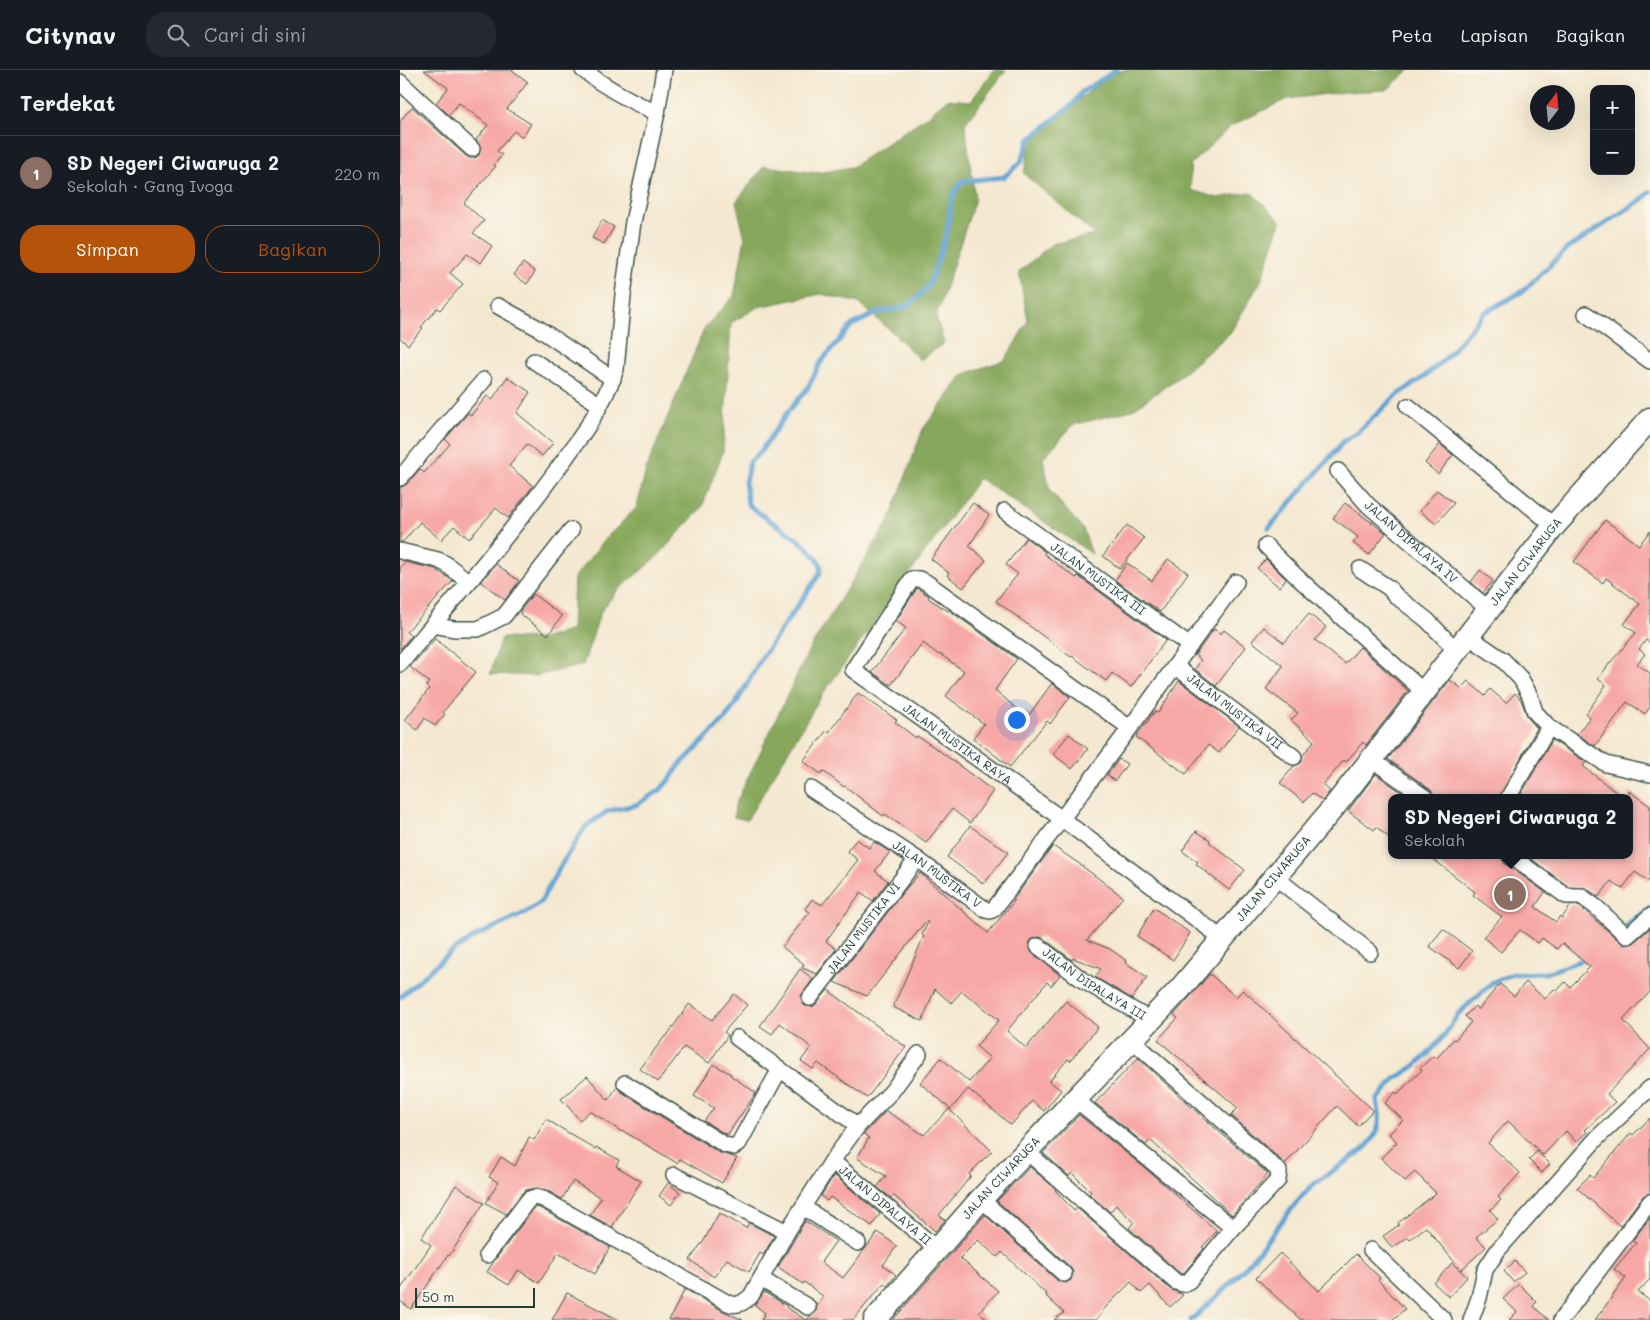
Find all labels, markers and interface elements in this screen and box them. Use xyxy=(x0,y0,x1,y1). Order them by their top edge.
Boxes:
search box xyxy=(146,12,496,57)
text: Citynav xyxy=(25,19,116,50)
icon: search xyxy=(164,21,192,49)
text: Cari di sini xyxy=(204,22,306,47)
text: Peta xyxy=(1391,23,1433,47)
text: Lapisan xyxy=(1461,23,1528,47)
text: Bagikan xyxy=(1556,23,1625,47)
north arrow xyxy=(1530,85,1575,130)
map controls xyxy=(1590,85,1635,175)
button: + xyxy=(1590,85,1635,130)
text: Terdekat xyxy=(20,89,115,116)
button: − xyxy=(1590,130,1635,175)
text: SD Negeri Ciwaruga 2 xyxy=(67,150,279,175)
text: 1 xyxy=(32,163,40,184)
text: 220 m xyxy=(334,163,380,184)
text: Sekolah · Gang Ivoga xyxy=(67,175,233,196)
button: Simpan xyxy=(20,225,195,273)
button: Bagikan xyxy=(205,225,380,273)
street label: JALAN DIPALAYA IV xyxy=(1362,497,1462,586)
street label: JALAN CIWARUGA xyxy=(1486,514,1565,609)
street label: JALAN MUSTIKA III xyxy=(1048,538,1149,618)
street label: JALAN MUSTIKA VII xyxy=(1184,669,1286,752)
street label: JALAN MUSTIKA RAYA xyxy=(900,699,1016,788)
your location xyxy=(1004,707,1030,733)
popup xyxy=(1388,794,1633,859)
text: SD Negeri Ciwaruga 2 xyxy=(1405,804,1616,829)
text: Sekolah xyxy=(1405,829,1464,850)
street label: JALAN CIWARUGA xyxy=(1232,831,1314,924)
street label: JALAN MUSTIKA V xyxy=(890,836,985,911)
pin: 1 xyxy=(1494,875,1526,913)
street label: JALAN MUSTIKA VI xyxy=(823,879,903,977)
street label: JALAN DIPALAYA III xyxy=(1040,943,1149,1023)
street label: JALAN CIWARUGA xyxy=(958,1133,1043,1222)
street label: JALAN DIPALAYA II xyxy=(836,1161,935,1248)
scale bar xyxy=(415,1285,535,1308)
text: 50 m xyxy=(422,1287,454,1306)

